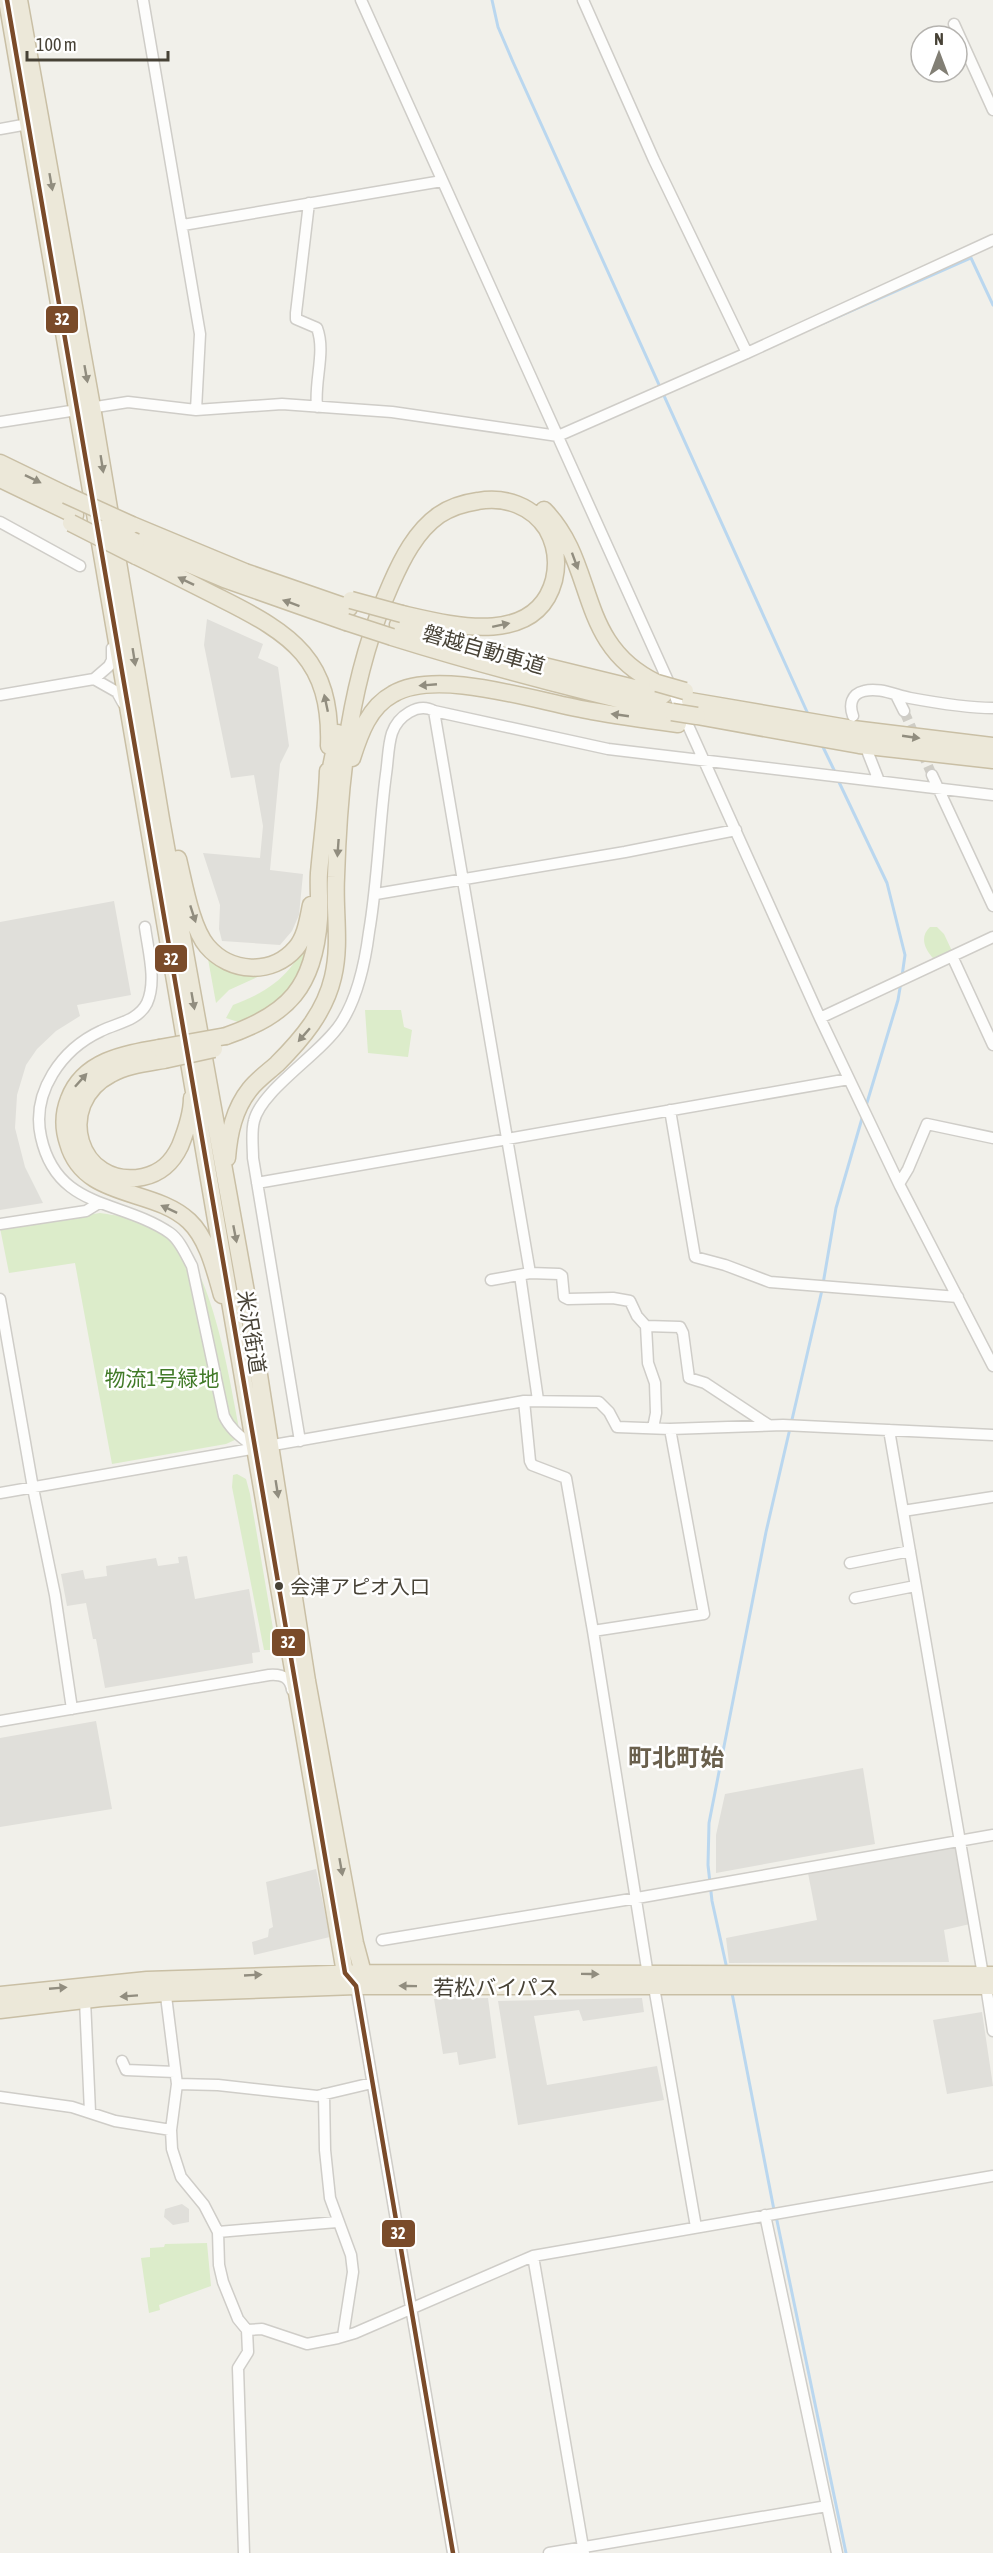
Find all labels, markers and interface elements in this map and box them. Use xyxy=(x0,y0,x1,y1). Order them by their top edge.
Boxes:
scale bar xyxy=(27,24,168,62)
north arrow xyxy=(909,24,969,84)
text: N xyxy=(934,30,944,48)
text: 100 m xyxy=(36,34,77,55)
one-way arrow xyxy=(47,172,56,191)
line badge: 32 xyxy=(45,305,79,334)
text: 32 xyxy=(54,310,70,328)
one-way arrow xyxy=(82,364,91,383)
one-way arrow xyxy=(98,455,107,474)
one-way arrow xyxy=(25,474,42,484)
one-way arrow xyxy=(570,553,580,571)
one-way arrow xyxy=(177,576,194,585)
one-way arrow xyxy=(282,597,300,607)
street label: 磐越自動車道 xyxy=(420,620,548,678)
one-way arrow xyxy=(492,620,511,629)
one-way arrow xyxy=(129,647,138,666)
one-way arrow xyxy=(419,680,438,690)
one-way arrow xyxy=(321,693,330,712)
one-way arrow xyxy=(611,711,630,720)
one-way arrow xyxy=(902,732,921,742)
one-way arrow xyxy=(333,839,342,858)
one-way arrow xyxy=(189,905,198,923)
line badge: 32 xyxy=(154,944,188,973)
text: 32 xyxy=(163,950,179,968)
one-way arrow xyxy=(189,992,198,1011)
one-way arrow xyxy=(298,1027,311,1042)
one-way arrow xyxy=(74,1073,87,1088)
one-way arrow xyxy=(160,1205,177,1214)
one-way arrow xyxy=(231,1225,240,1244)
street label: 米沢街道 xyxy=(234,1289,270,1375)
park label: 物流1号緑地 xyxy=(105,1366,219,1390)
one-way arrow xyxy=(272,1479,281,1498)
place label: 会津アピオ入口 xyxy=(290,1575,430,1598)
marker: 会津アピオ入口 xyxy=(273,1580,285,1592)
line badge: 32 xyxy=(271,1628,306,1657)
text: 32 xyxy=(280,1633,296,1651)
district label: 町北町始 xyxy=(628,1744,724,1771)
one-way arrow xyxy=(337,1858,346,1877)
one-way arrow xyxy=(580,1969,599,1979)
one-way arrow xyxy=(243,1971,262,1980)
street label: 若松バイパス xyxy=(433,1975,559,1999)
one-way arrow xyxy=(398,1981,417,1991)
one-way arrow xyxy=(49,1983,68,1993)
one-way arrow xyxy=(120,1991,139,2000)
line badge: 32 xyxy=(381,2219,416,2248)
text: 32 xyxy=(390,2224,406,2242)

